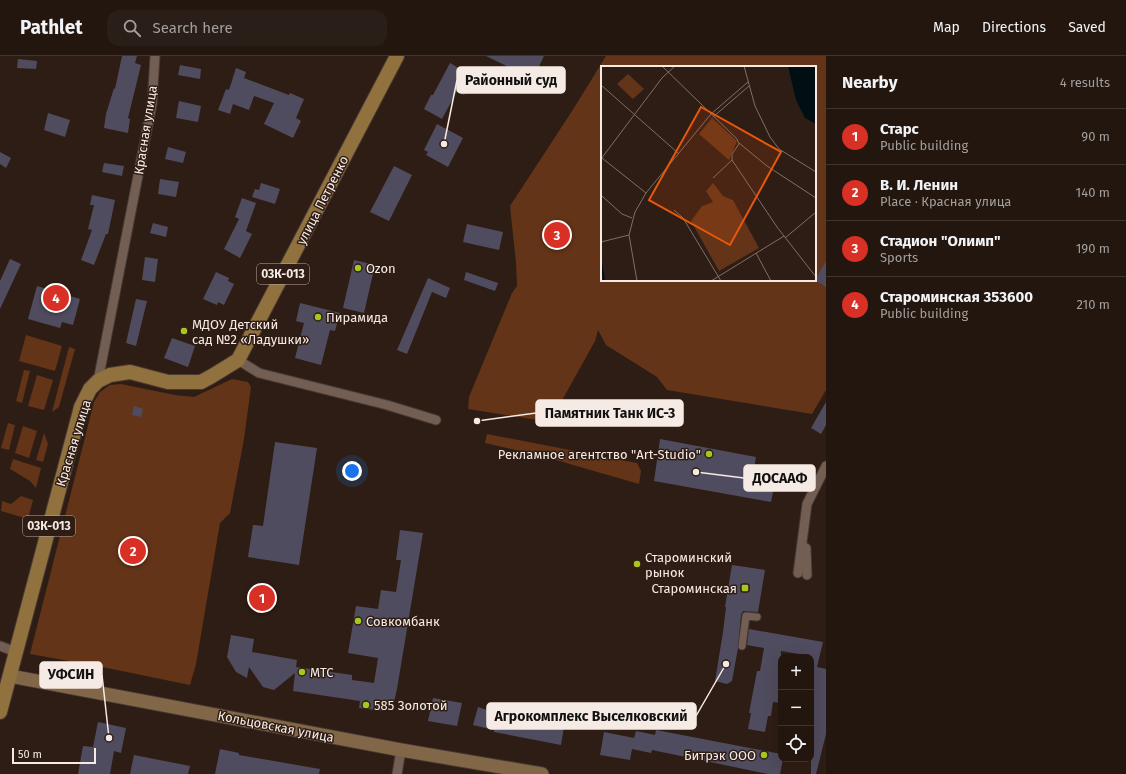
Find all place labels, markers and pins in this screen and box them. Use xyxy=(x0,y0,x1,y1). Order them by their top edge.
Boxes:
callout: Районный суд xyxy=(457,67,565,93)
pin: 3 xyxy=(544,220,570,250)
place label: Ozon xyxy=(366,261,396,276)
marker: Ozon xyxy=(353,263,363,273)
pin: 4 xyxy=(43,283,69,313)
place label: Пирамида xyxy=(326,310,388,325)
marker: Пирамида xyxy=(313,312,323,322)
place label: МДОУ Детский сад №2 «Ладушки» xyxy=(192,317,309,347)
marker: МДОУ Детский сад №2 «Ладушки» xyxy=(179,326,189,336)
callout: Памятник Танк ИС-3 xyxy=(536,400,683,426)
place label: Рекламное агентство "Art-Studio" xyxy=(498,447,701,462)
marker: Рекламное агентство "Art-Studio" xyxy=(704,449,714,459)
callout: ДОСААФ xyxy=(744,465,815,491)
pin: 2 xyxy=(120,536,146,566)
place label: Староминский рынок xyxy=(645,550,732,580)
marker: Староминский рынок xyxy=(632,559,642,569)
place label: Староминская xyxy=(651,581,737,596)
pin: 1 xyxy=(249,583,275,613)
marker: Староминская xyxy=(740,583,750,593)
place label: Совкомбанк xyxy=(366,614,440,629)
marker: Совкомбанк xyxy=(353,616,363,626)
callout: УФСИН xyxy=(40,662,102,688)
place label: МТС xyxy=(310,665,334,680)
marker: МТС xyxy=(297,667,307,677)
place label: 585 Золотой xyxy=(374,698,448,713)
marker: 585 Золотой xyxy=(361,700,371,710)
callout: Агрокомплекс Выселковский xyxy=(487,703,696,729)
place label: Битрэк ООО xyxy=(684,748,756,763)
marker: Битрэк ООО xyxy=(759,750,769,760)

